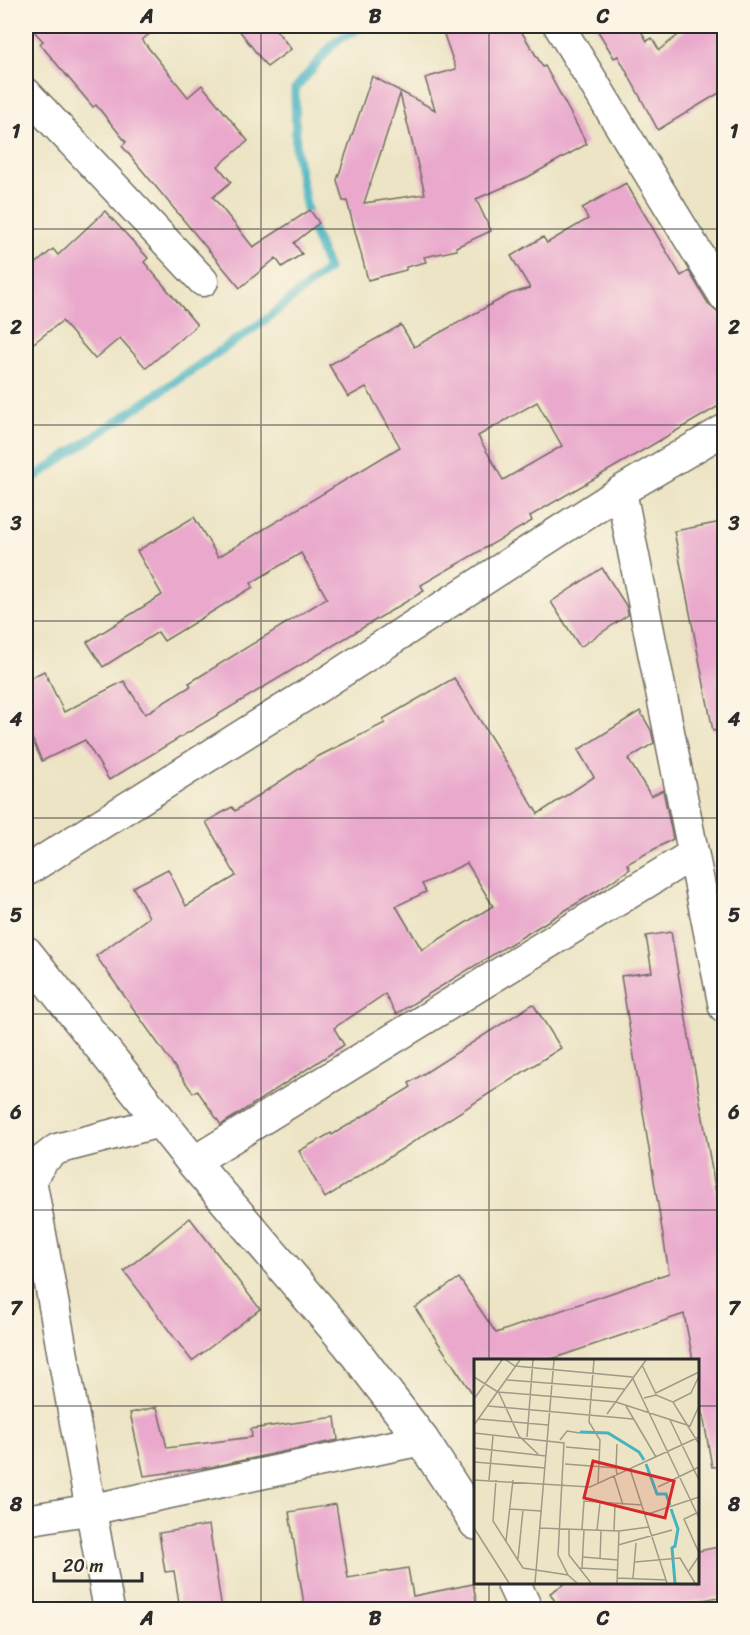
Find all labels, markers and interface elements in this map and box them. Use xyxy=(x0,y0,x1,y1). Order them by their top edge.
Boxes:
text: A xyxy=(139,0,154,34)
text: B xyxy=(369,0,382,34)
text: C xyxy=(596,0,610,34)
text: 1 xyxy=(12,114,21,149)
text: 1 xyxy=(730,114,739,149)
text: 2 xyxy=(9,310,22,345)
text: 2 xyxy=(727,310,740,345)
text: 3 xyxy=(10,506,22,541)
text: 3 xyxy=(728,506,740,541)
text: 4 xyxy=(9,702,23,737)
text: 4 xyxy=(727,702,741,737)
text: 5 xyxy=(10,898,22,933)
text: 5 xyxy=(728,898,740,933)
text: 6 xyxy=(9,1095,22,1130)
text: 6 xyxy=(727,1095,740,1130)
text: 7 xyxy=(10,1291,23,1326)
text: 7 xyxy=(728,1291,741,1326)
inset map xyxy=(474,1359,699,1584)
text: 8 xyxy=(9,1487,23,1522)
text: 8 xyxy=(727,1487,741,1522)
scale bar xyxy=(54,1545,142,1583)
text: 20 m xyxy=(63,1550,103,1582)
text: A xyxy=(139,1601,154,1635)
text: B xyxy=(369,1601,382,1635)
text: C xyxy=(596,1601,610,1635)

